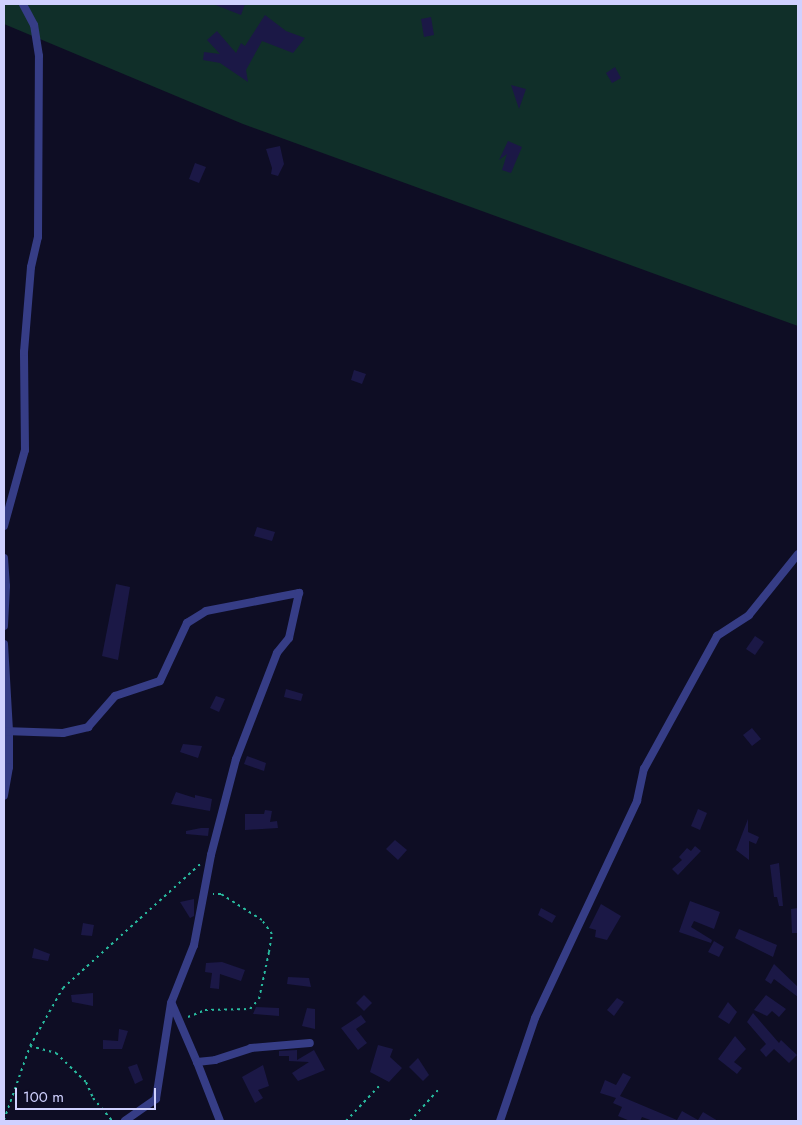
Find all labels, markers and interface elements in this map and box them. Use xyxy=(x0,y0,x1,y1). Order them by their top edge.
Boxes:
scale bar xyxy=(18,1078,159,1110)
text: 100 m xyxy=(23,1086,64,1108)

